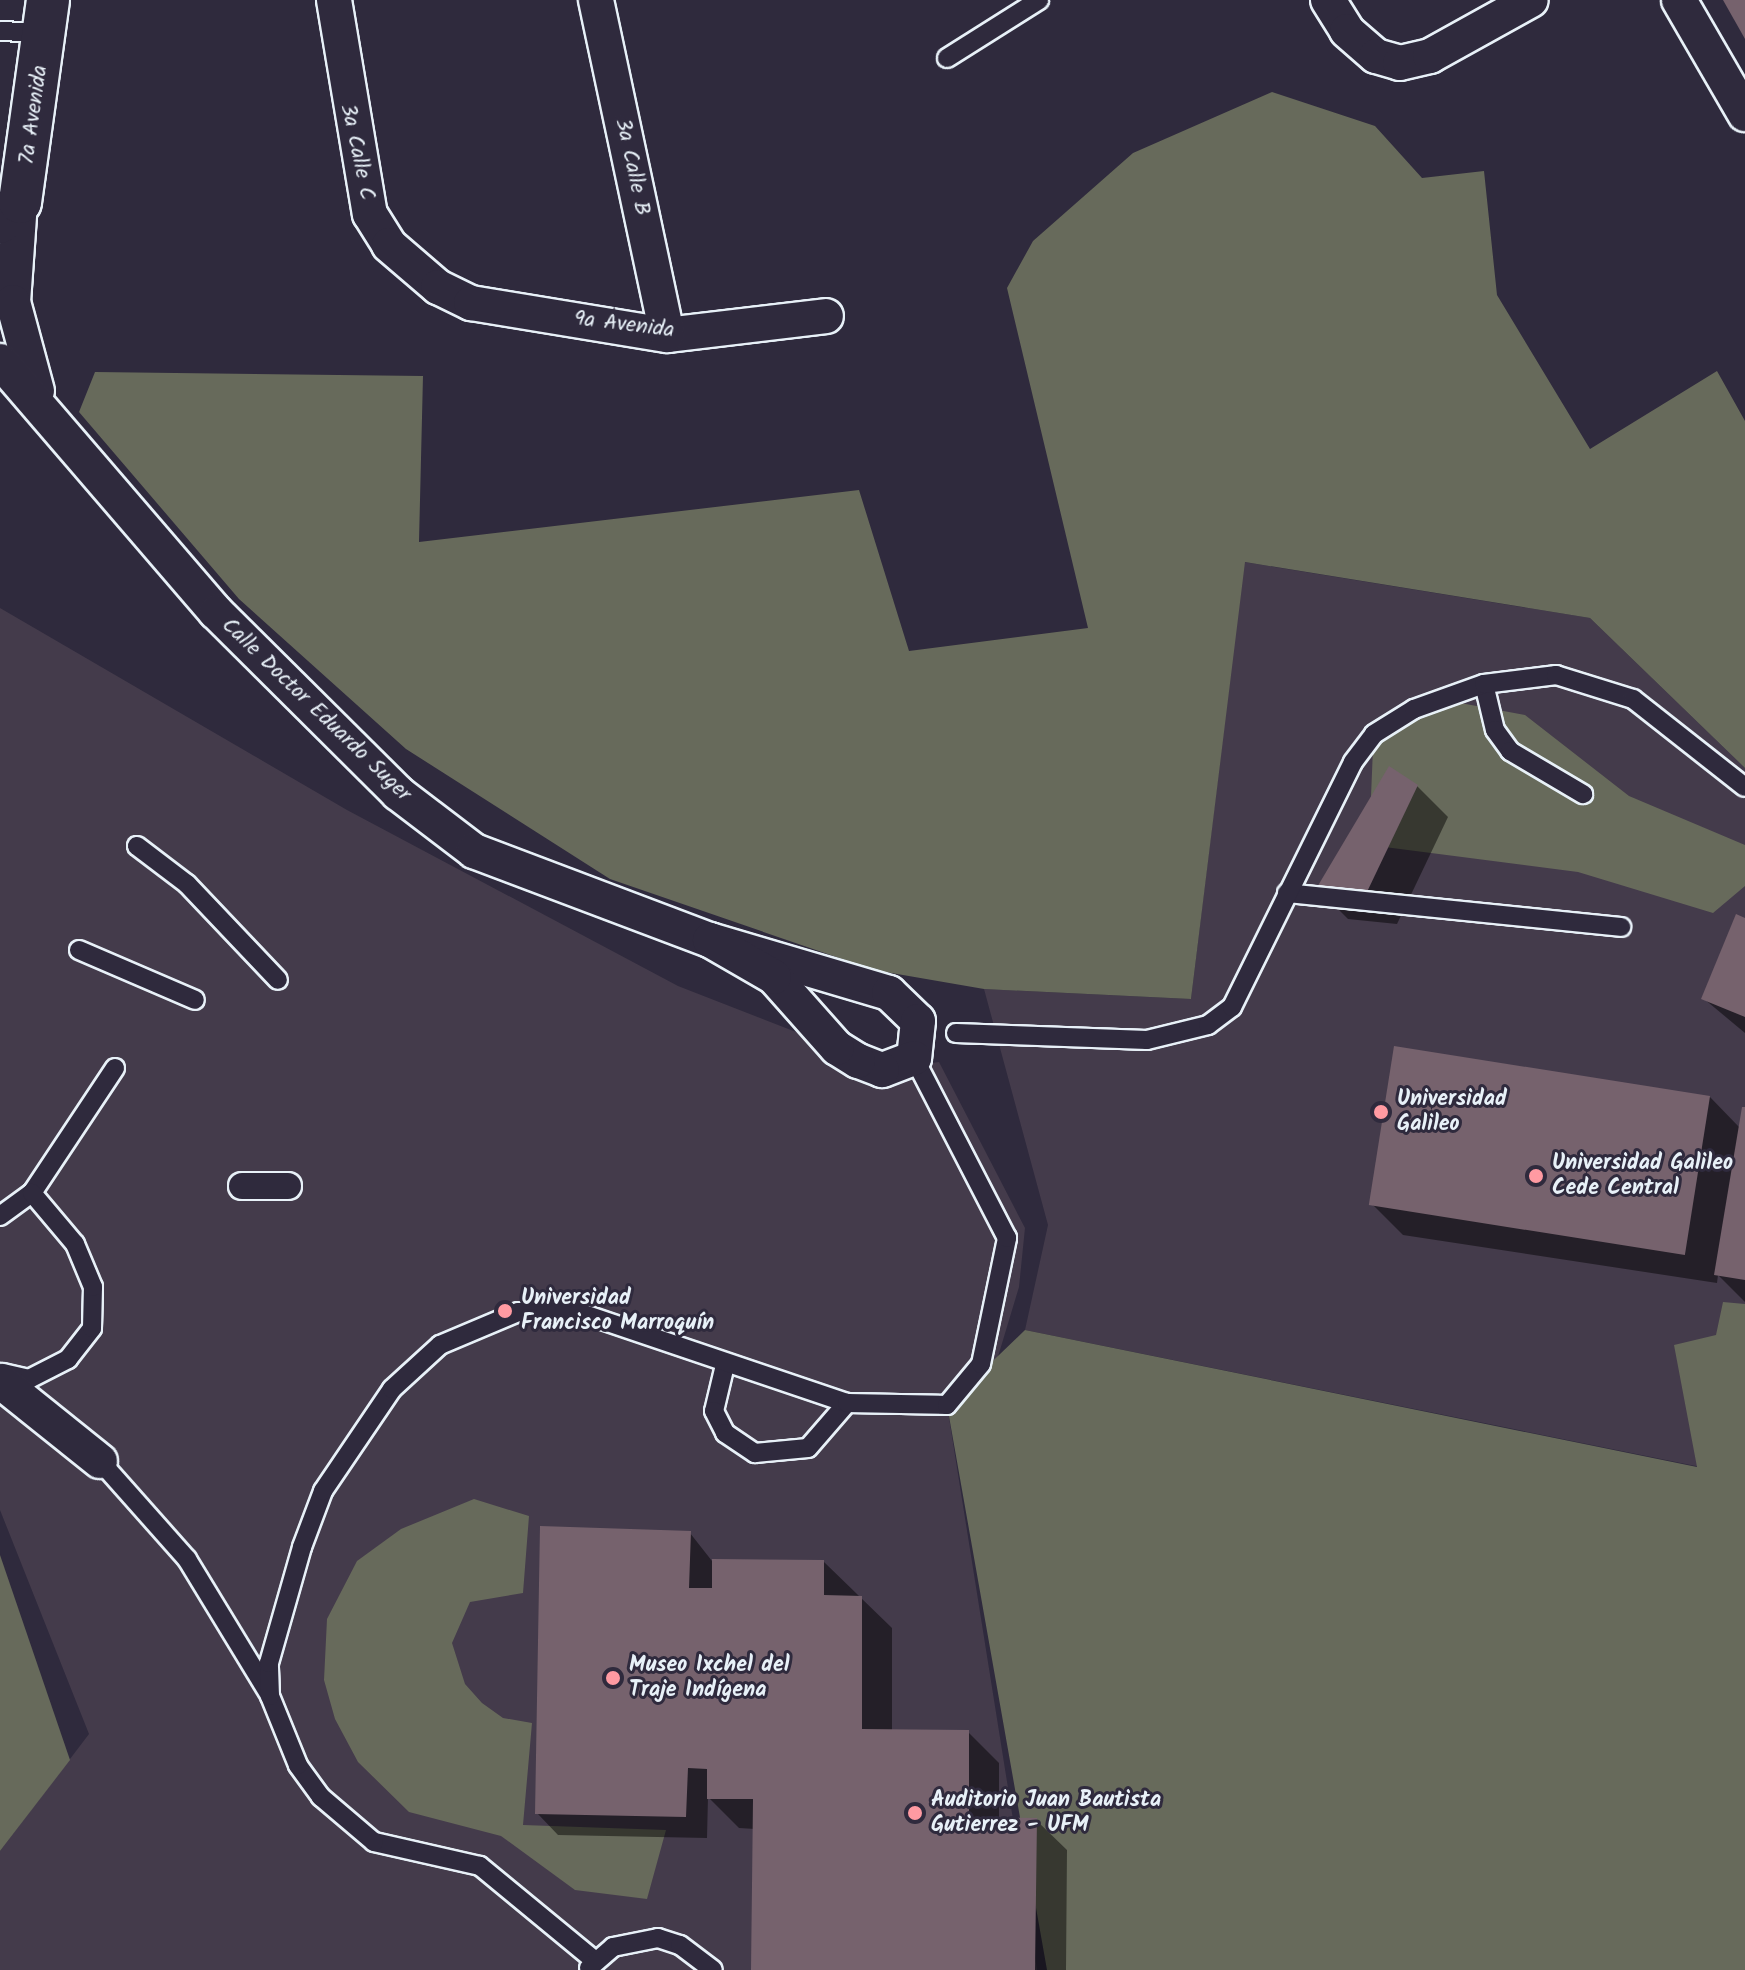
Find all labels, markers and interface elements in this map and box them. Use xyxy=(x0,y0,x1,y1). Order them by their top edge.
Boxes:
street label: 7a Avenida xyxy=(14,64,54,166)
street label: 3a Calle C xyxy=(334,101,380,203)
street label: 3a Calle B xyxy=(609,116,655,218)
street label: 9a Avenida xyxy=(572,306,676,344)
street label: Calle Doctor Eduardo Suger xyxy=(216,613,416,807)
place label: Universidad Galileo xyxy=(1397,1086,1507,1138)
marker: Universidad Galileo xyxy=(1372,1103,1390,1121)
place label: Universidad Galileo Cede Central xyxy=(1552,1150,1733,1202)
marker: Universidad Galileo Cede Central xyxy=(1527,1167,1545,1185)
place label: Universidad Francisco Marroquín xyxy=(521,1285,714,1336)
marker: Universidad Francisco Marroquín xyxy=(496,1302,514,1320)
place label: Museo Ixchel del Traje Indígena xyxy=(629,1652,790,1704)
marker: Museo Ixchel del Traje Indígena xyxy=(604,1669,622,1687)
place label: Auditorio Juan Bautista Gutierrez - UFM xyxy=(931,1787,1161,1838)
marker: Auditorio Juan Bautista Gutierrez - UFM xyxy=(906,1804,924,1822)

